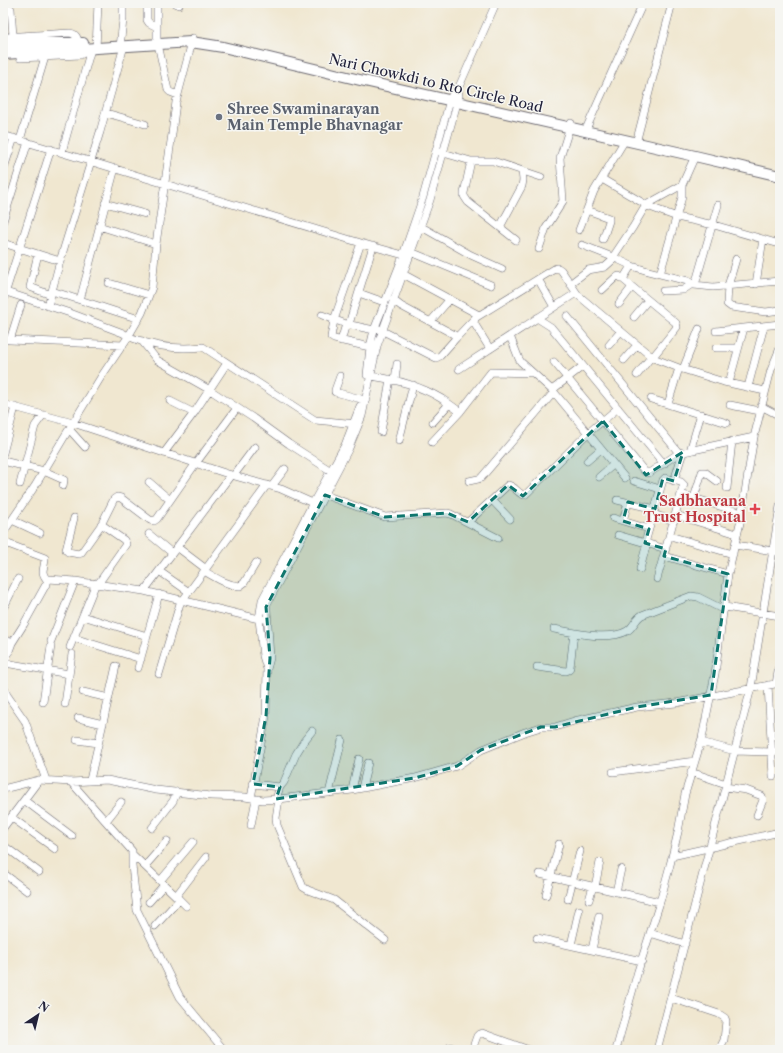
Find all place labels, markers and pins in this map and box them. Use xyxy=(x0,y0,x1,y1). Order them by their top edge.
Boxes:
place label: Shree Swaminarayan Main Temple Bhavnagar xyxy=(227,100,403,134)
marker: Shree Swaminarayan Main Temple Bhavnagar xyxy=(214,112,224,122)
place label: Sadbhavana Trust Hospital xyxy=(643,492,747,526)
marker: Sadbhavana Trust Hospital xyxy=(749,503,761,515)

